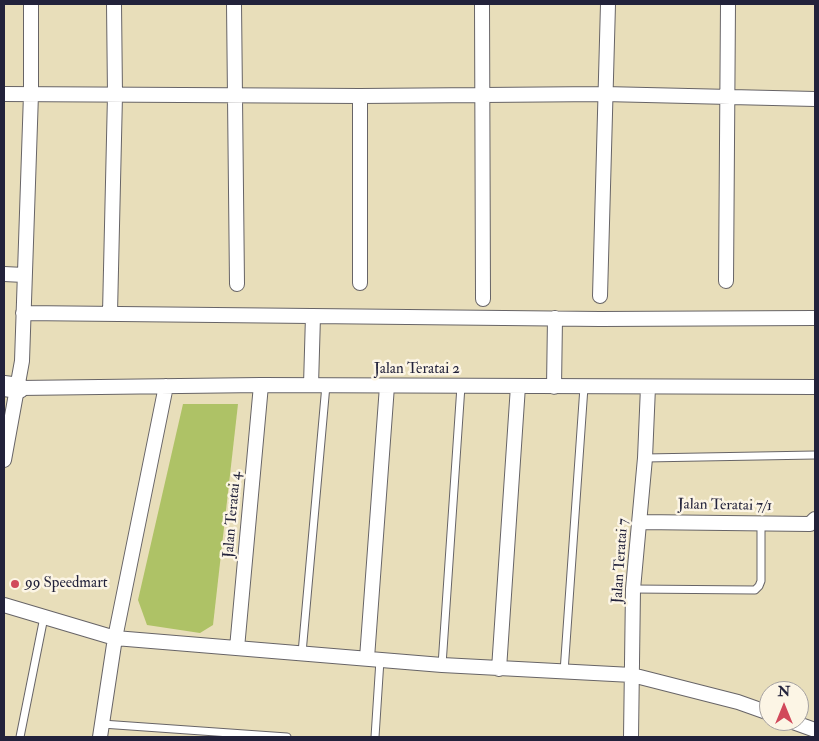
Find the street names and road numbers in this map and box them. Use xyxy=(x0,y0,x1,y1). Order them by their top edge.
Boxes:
street label: Jalan Teratai 2 xyxy=(374,361,460,379)
street label: Jalan Teratai 4 xyxy=(220,471,246,559)
street label: Jalan Teratai 7/1 xyxy=(678,496,772,516)
street label: Jalan Teratai 7 xyxy=(609,518,633,604)

